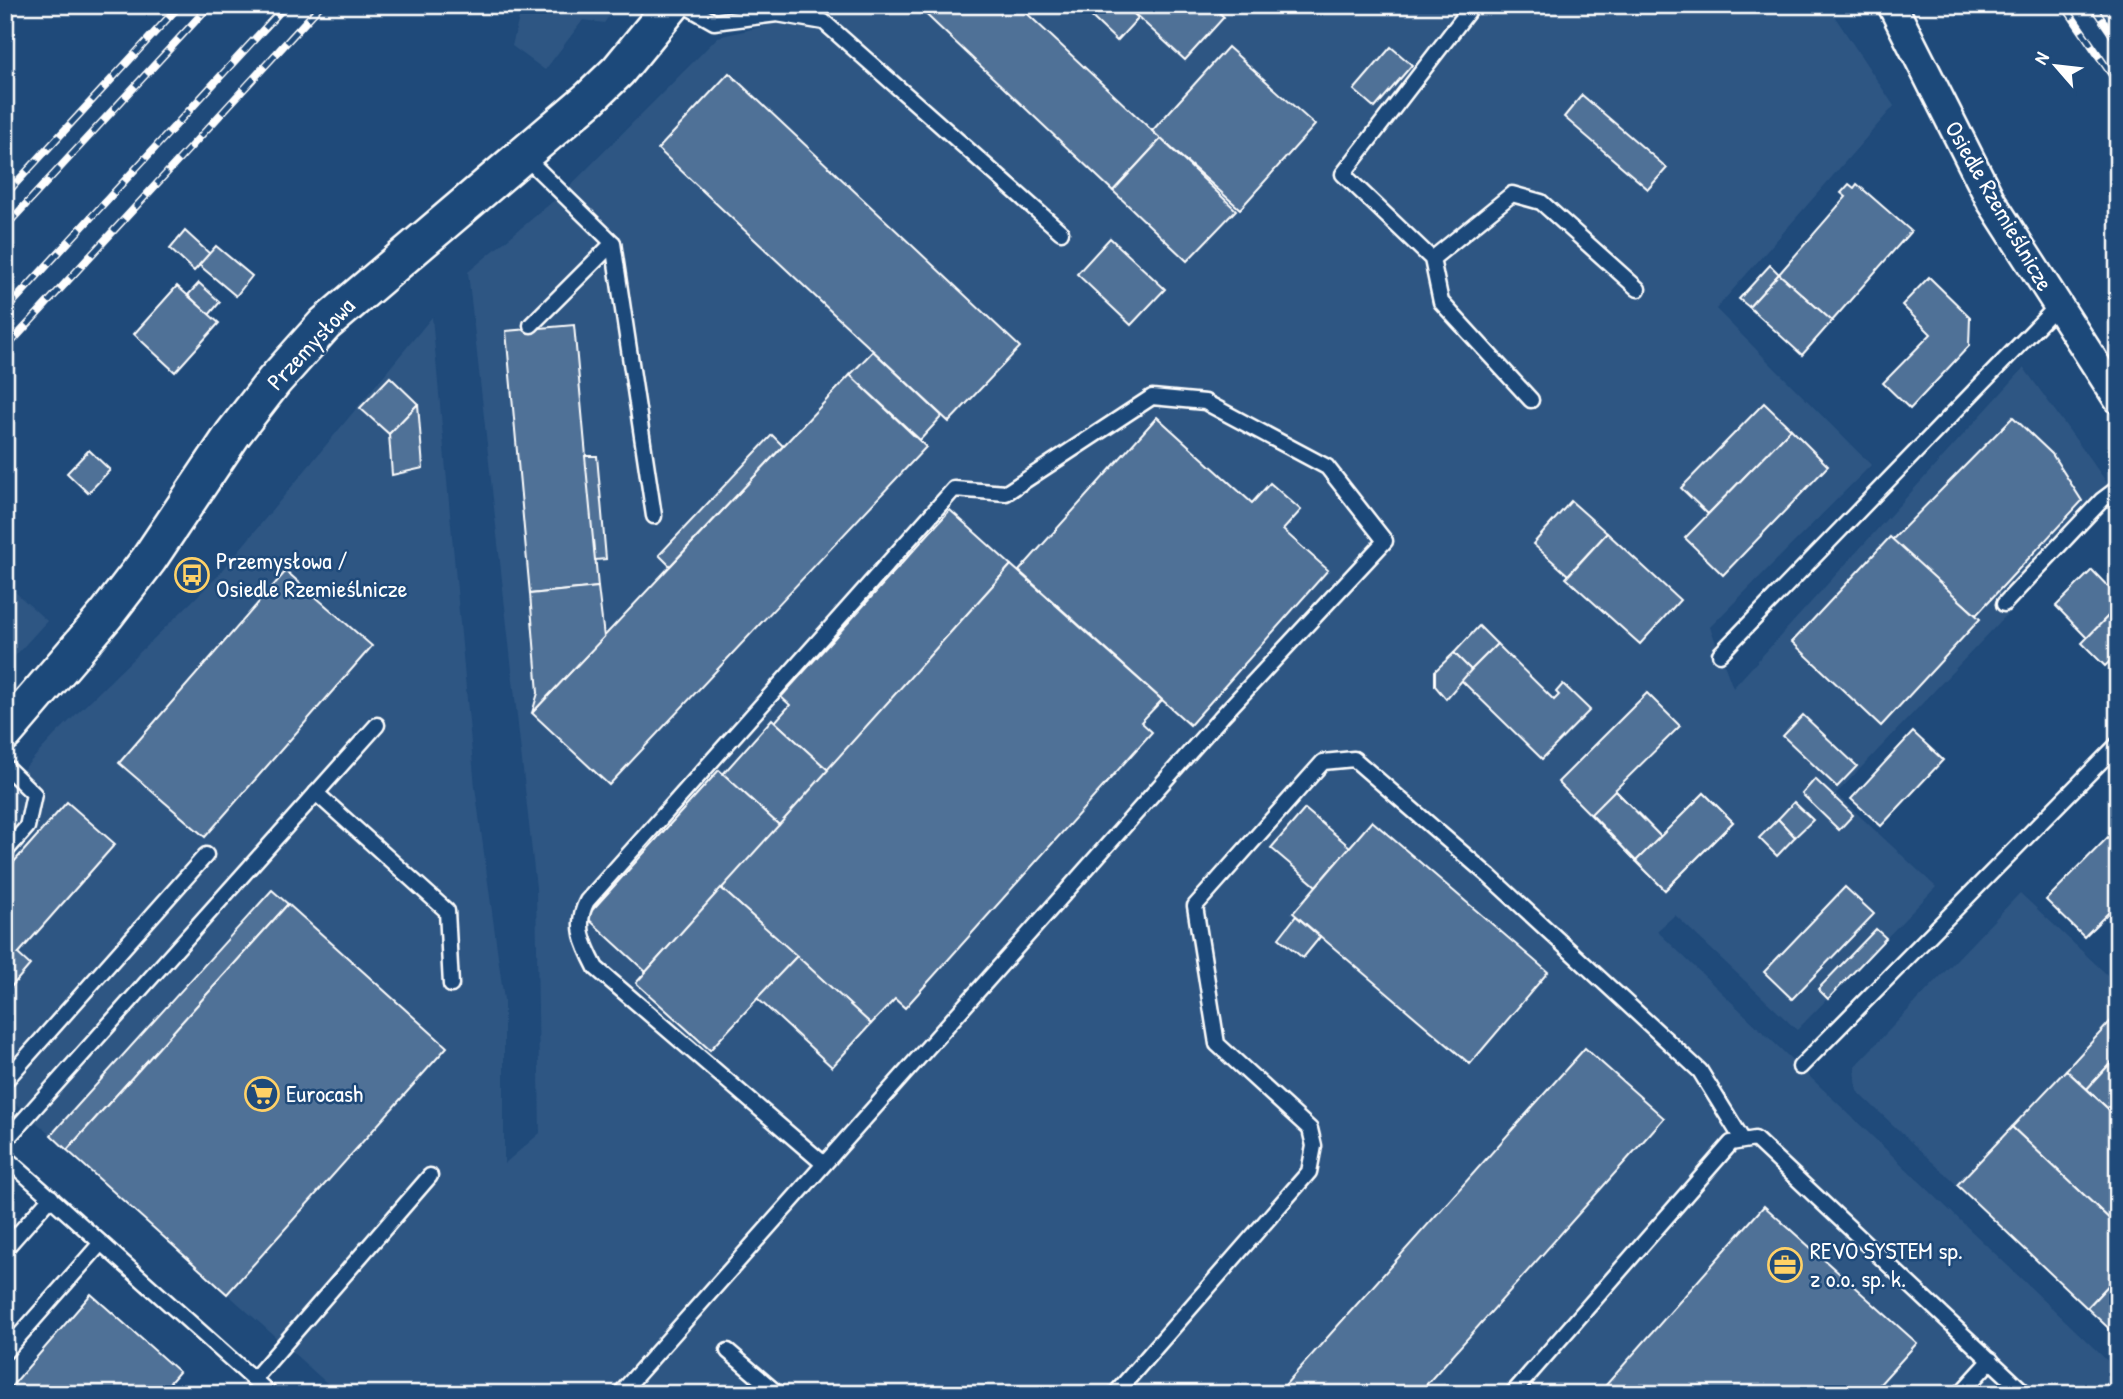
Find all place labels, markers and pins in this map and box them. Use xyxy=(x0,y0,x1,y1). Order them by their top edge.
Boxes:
place label: Przemysłowa / Osiedle Rzemieślnicze xyxy=(216,544,408,604)
bus stop icon: Przemysłowa / Osiedle Rzemieślnicze xyxy=(173,556,211,594)
supermarket icon: Eurocash xyxy=(243,1075,281,1113)
place label: Eurocash xyxy=(286,1077,363,1109)
place label: REVO SYSTEM sp. z o.o. sp. k. xyxy=(1810,1234,1963,1294)
office icon: REVO SYSTEM sp. z o.o. sp. k. xyxy=(1766,1246,1804,1284)

